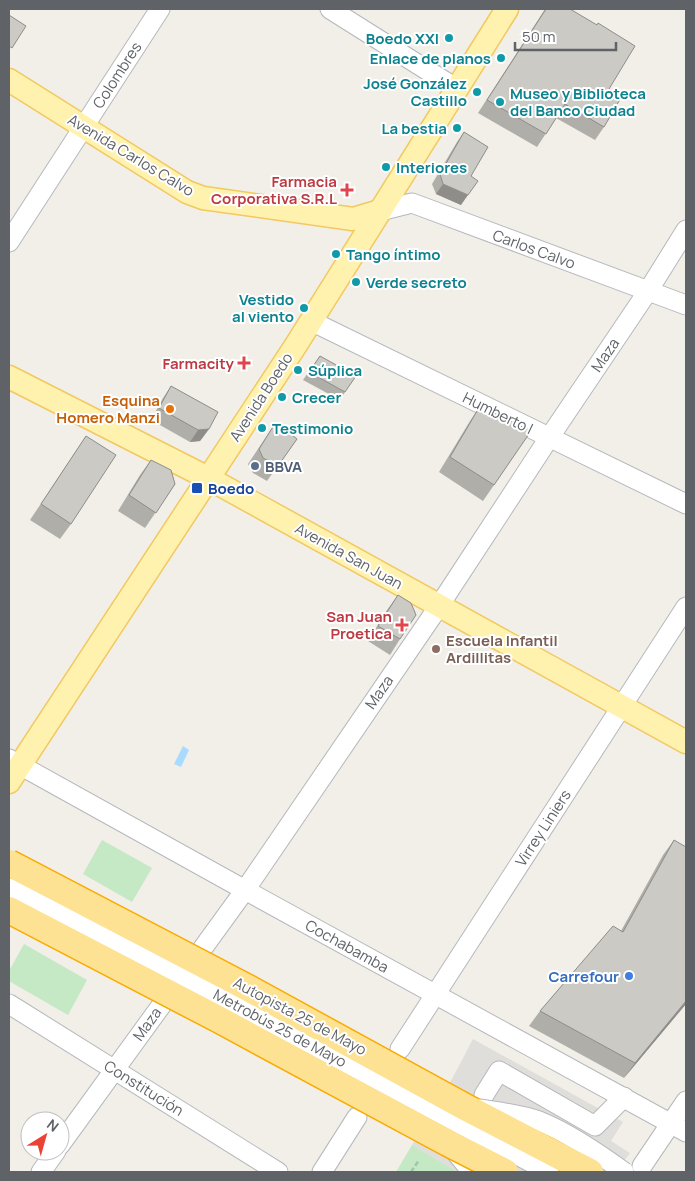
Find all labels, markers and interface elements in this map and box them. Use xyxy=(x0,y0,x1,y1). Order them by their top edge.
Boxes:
scale bar xyxy=(515,20,616,52)
text: 50 m xyxy=(522,26,556,47)
place label: Boedo XXI xyxy=(366,28,439,49)
marker: Boedo XXI xyxy=(443,32,455,44)
street label: Colombres xyxy=(88,38,146,112)
place label: Enlace de planos xyxy=(370,48,491,69)
marker: Enlace de planos xyxy=(495,52,507,64)
place label: José González Castillo xyxy=(363,73,467,111)
place label: Museo y Biblioteca del Banco Ciudad xyxy=(510,83,646,121)
marker: José González Castillo xyxy=(471,86,483,98)
marker: Museo y Biblioteca del Banco Ciudad xyxy=(494,96,506,108)
street label: Avenida Carlos Calvo xyxy=(64,109,198,201)
place label: La bestia xyxy=(382,118,447,139)
marker: La bestia xyxy=(451,122,463,134)
place label: Interiores xyxy=(396,157,467,178)
marker: Interiores xyxy=(380,161,392,173)
place label: Farmacia Corporativa S.R.L xyxy=(211,171,337,209)
marker: Farmacia Corporativa S.R.L xyxy=(341,184,353,196)
street label: Carlos Calvo xyxy=(490,224,578,274)
place label: Tango íntimo xyxy=(346,244,441,265)
marker: Tango íntimo xyxy=(330,248,342,260)
place label: Verde secreto xyxy=(366,272,467,293)
marker: Verde secreto xyxy=(350,276,362,288)
place label: Vestido al viento xyxy=(232,289,294,327)
marker: Vestido al viento xyxy=(298,302,310,314)
street label: Maza xyxy=(586,334,624,376)
street label: Avenida Boedo xyxy=(224,348,298,445)
place label: Farmacity xyxy=(162,353,235,374)
marker: Farmacity xyxy=(238,357,250,369)
place label: Súplica xyxy=(308,360,362,381)
marker: Súplica xyxy=(292,364,304,376)
place label: Crecer xyxy=(292,387,341,408)
street label: Humberto I xyxy=(459,387,537,439)
place label: Esquina Homero Manzi xyxy=(56,390,160,428)
marker: Crecer xyxy=(276,391,288,403)
marker: Esquina Homero Manzi xyxy=(164,403,176,415)
place label: Testimonio xyxy=(272,418,353,439)
marker: Testimonio xyxy=(256,422,268,434)
place label: BBVA xyxy=(265,456,302,477)
marker: BBVA xyxy=(249,460,261,472)
place label: Boedo xyxy=(208,478,254,499)
marker: Boedo xyxy=(190,481,204,495)
street label: Avenida San Juan xyxy=(291,518,407,594)
place label: San Juan Proetica xyxy=(326,606,392,644)
marker: San Juan Proetica xyxy=(396,619,408,631)
place label: Escuela Infantil Ardillitas xyxy=(446,630,558,668)
marker: Escuela Infantil Ardillitas xyxy=(430,643,442,655)
street label: Maza xyxy=(360,671,398,713)
street label: Virrey Liniers xyxy=(510,785,576,871)
street label: Cochabamba xyxy=(302,914,392,978)
place label: Carrefour xyxy=(548,966,619,987)
marker: Carrefour xyxy=(623,970,635,982)
street label: Autopista 25 de Mayo xyxy=(230,972,371,1060)
street label: Metrobús 25 de Mayo xyxy=(210,984,350,1072)
street label: Maza xyxy=(128,1003,166,1045)
street label: Constitución xyxy=(100,1055,188,1121)
north arrow xyxy=(20,1111,70,1161)
text: N xyxy=(43,1115,63,1136)

